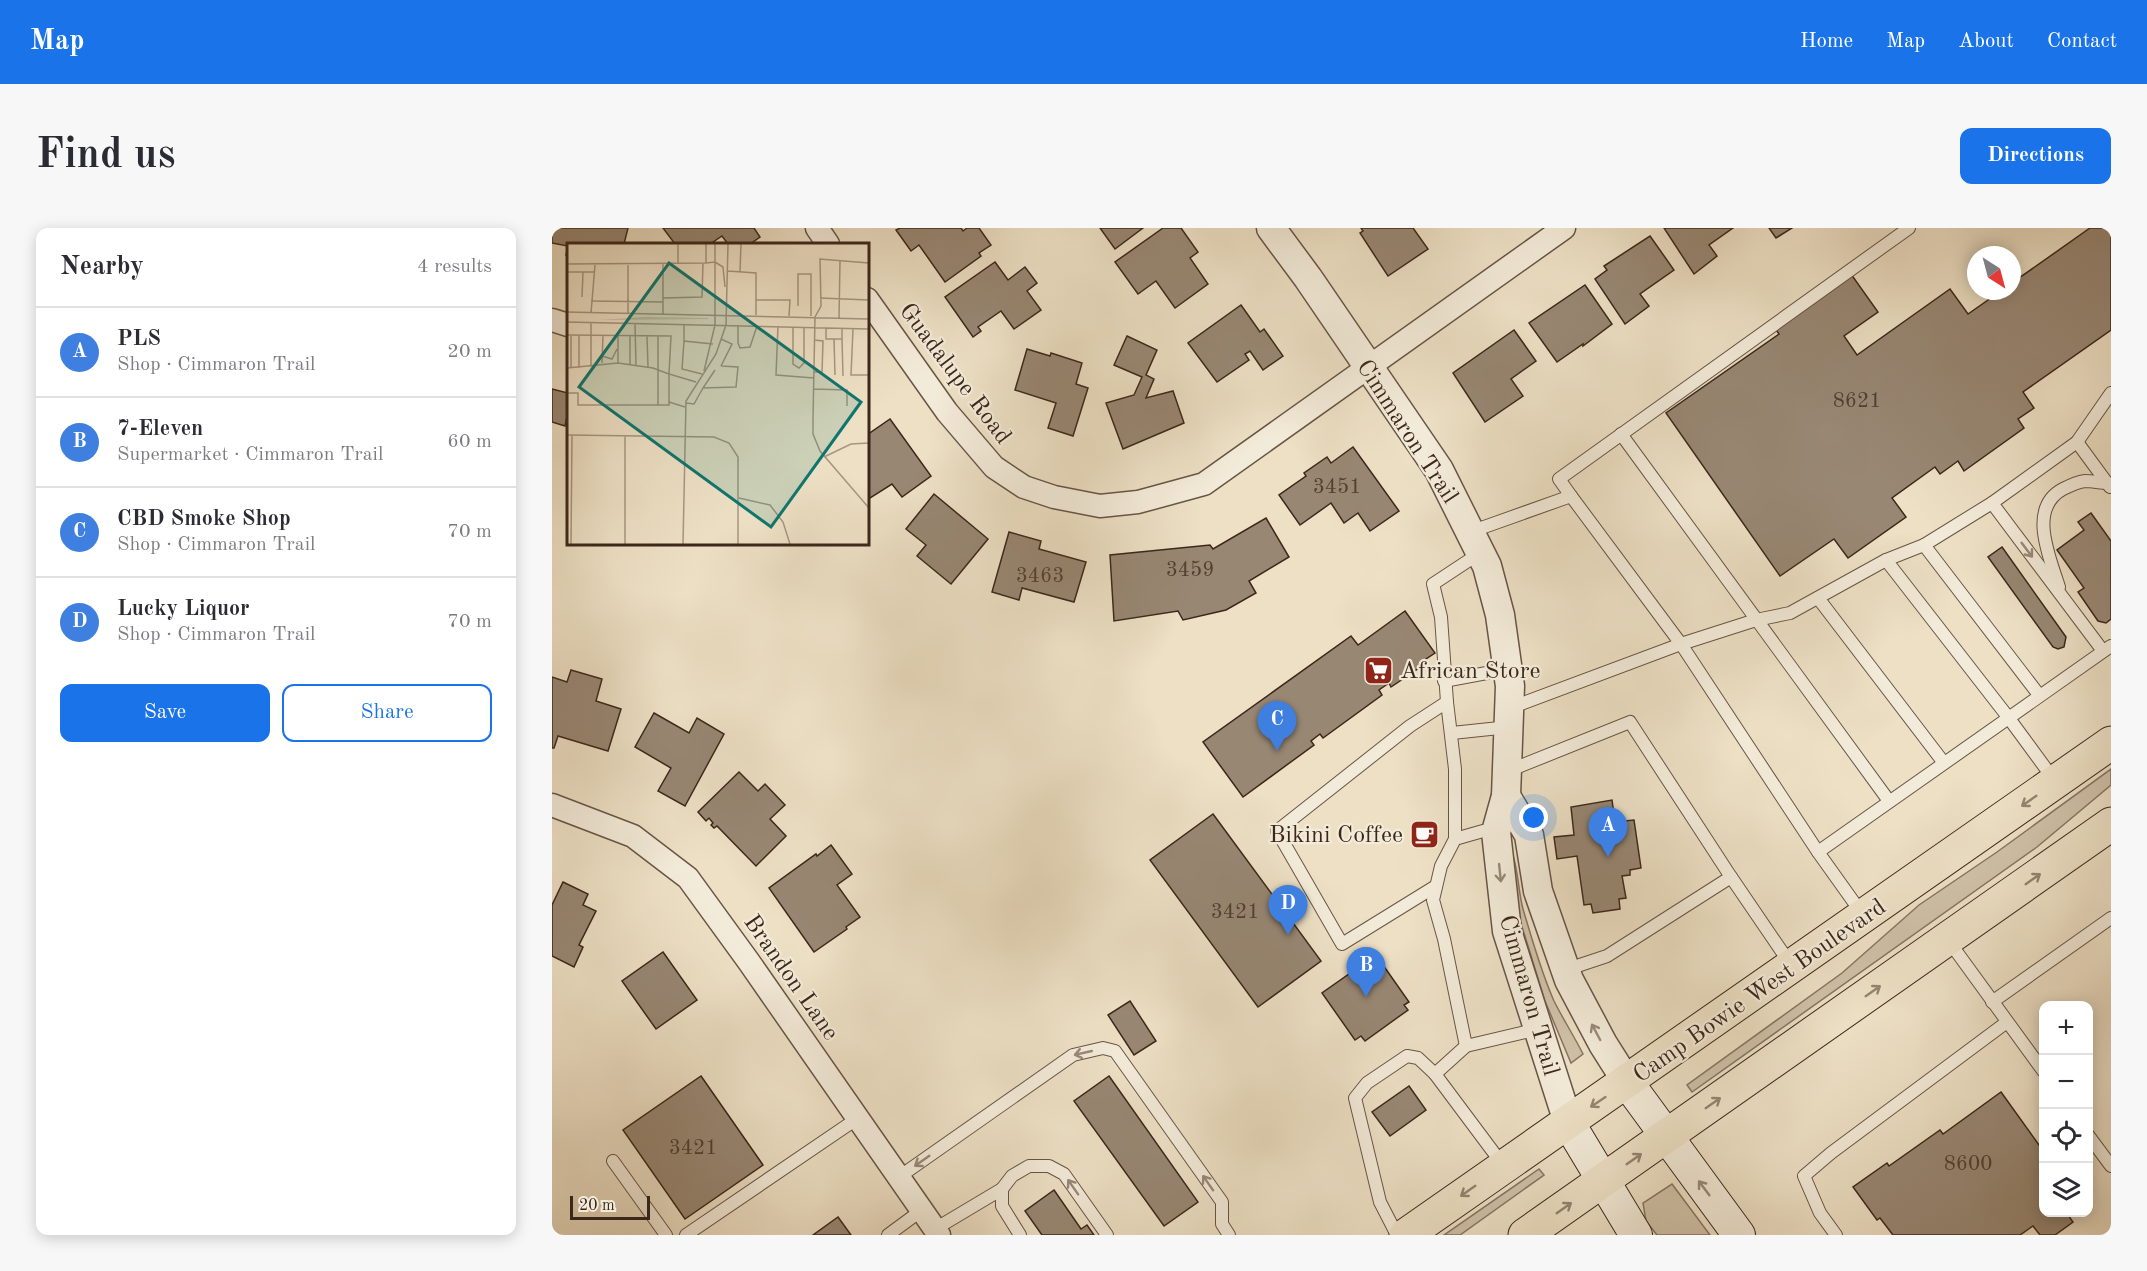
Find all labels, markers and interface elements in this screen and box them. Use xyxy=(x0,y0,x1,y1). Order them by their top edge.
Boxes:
text: Map xyxy=(30,28,84,56)
text: Home xyxy=(1800,31,1853,52)
text: Map xyxy=(1886,31,1925,52)
text: About xyxy=(1958,31,2014,52)
text: Contact xyxy=(2047,31,2117,52)
button: Directions xyxy=(1960,128,2111,184)
text: Find us xyxy=(36,135,175,177)
inset map xyxy=(567,243,868,544)
north arrow xyxy=(1967,246,2021,300)
text: Nearby xyxy=(60,254,144,280)
text: 4 results xyxy=(417,257,492,277)
street label: Guadalupe Road xyxy=(894,299,1015,449)
text: PLS xyxy=(117,328,161,350)
text: A xyxy=(72,342,87,362)
text: 20 m xyxy=(447,342,492,362)
text: Shop · Cimmaron Trail xyxy=(117,355,315,375)
street label: Cimmaron Trail xyxy=(1351,356,1462,508)
house number: 8621 xyxy=(1833,391,1881,412)
text: 7-Eleven xyxy=(117,418,203,440)
text: B xyxy=(72,432,87,452)
text: 60 m xyxy=(447,432,492,452)
text: Supermarket · Cimmaron Trail xyxy=(117,445,383,465)
house number: 3451 xyxy=(1313,477,1361,498)
text: CBD Smoke Shop xyxy=(117,508,291,530)
text: C xyxy=(73,522,86,542)
text: 70 m xyxy=(447,522,492,542)
text: Shop · Cimmaron Trail xyxy=(117,535,315,555)
one-way arrow xyxy=(2021,542,2034,558)
house number: 3459 xyxy=(1166,560,1214,581)
house number: 3463 xyxy=(1016,566,1064,587)
text: Lucky Liquor xyxy=(117,598,250,620)
text: D xyxy=(72,612,87,632)
text: 70 m xyxy=(447,612,492,632)
text: Shop · Cimmaron Trail xyxy=(117,625,315,645)
supermarket icon: African Store xyxy=(1363,654,1395,686)
place label: African Store xyxy=(1400,660,1541,684)
button: Save xyxy=(60,684,270,742)
button: Share xyxy=(282,684,492,742)
pin: C xyxy=(1258,702,1296,751)
one-way arrow xyxy=(2021,795,2037,807)
your location xyxy=(1519,803,1548,832)
pin: A xyxy=(1588,808,1628,857)
cafe icon: Bikini Coffee xyxy=(1408,818,1440,850)
place label: Bikini Coffee xyxy=(1269,824,1403,848)
one-way arrow xyxy=(1495,863,1506,883)
one-way arrow xyxy=(2024,873,2040,885)
pin: D xyxy=(1268,886,1308,935)
street label: Camp Bowie West Boulevard xyxy=(1630,895,1891,1088)
house number: 3421 xyxy=(1211,902,1259,923)
street label: Brandon Lane xyxy=(738,911,842,1045)
street label: Cimmaron Trail xyxy=(1494,913,1562,1079)
pin: B xyxy=(1346,948,1386,997)
one-way arrow xyxy=(1865,985,1881,997)
map controls xyxy=(2039,1001,2093,1217)
button: + xyxy=(2039,1001,2093,1055)
one-way arrow xyxy=(1590,1024,1602,1041)
one-way arrow xyxy=(1073,1047,1092,1059)
button: − xyxy=(2039,1055,2093,1109)
one-way arrow xyxy=(1590,1096,1606,1108)
one-way arrow xyxy=(1705,1097,1721,1109)
button: locate xyxy=(2039,1109,2093,1163)
house number: 3421 xyxy=(669,1138,717,1159)
one-way arrow xyxy=(1626,1152,1642,1165)
house number: 8600 xyxy=(1944,1154,1992,1175)
one-way arrow xyxy=(914,1155,930,1168)
button: layers xyxy=(2039,1163,2093,1217)
one-way arrow xyxy=(1202,1176,1214,1192)
one-way arrow xyxy=(1067,1180,1079,1196)
one-way arrow xyxy=(1698,1180,1711,1196)
one-way arrow xyxy=(1461,1185,1477,1197)
scale bar xyxy=(570,1193,650,1220)
text: 20 m xyxy=(579,1198,615,1214)
one-way arrow xyxy=(1555,1202,1572,1214)

